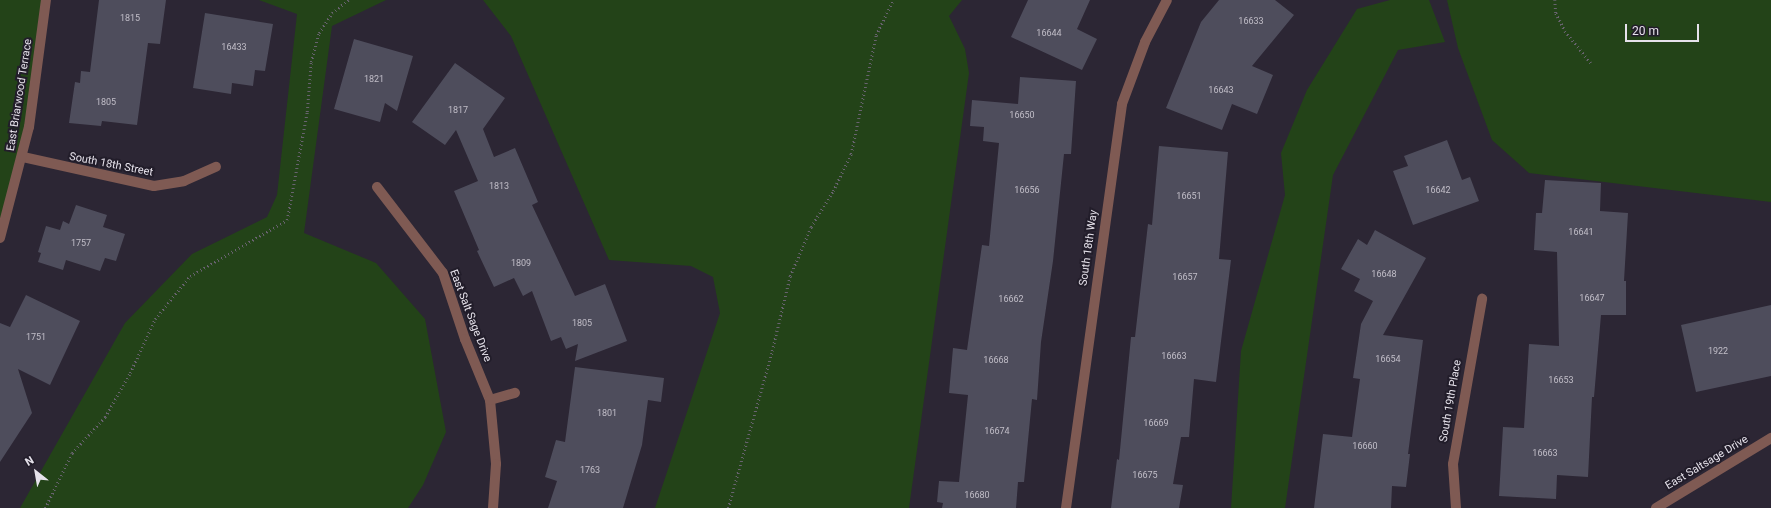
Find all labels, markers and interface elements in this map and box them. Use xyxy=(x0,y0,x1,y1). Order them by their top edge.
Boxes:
house number: 1815 xyxy=(120,13,140,23)
house number: 16633 xyxy=(1238,16,1264,26)
scale bar xyxy=(1627,16,1701,42)
text: 20 m xyxy=(1632,24,1659,38)
house number: 16644 xyxy=(1036,28,1062,38)
street label: East Briarwood Terrace xyxy=(5,38,35,152)
house number: 16433 xyxy=(221,42,247,52)
house number: 1821 xyxy=(364,74,384,84)
house number: 16643 xyxy=(1208,85,1234,95)
house number: 1805 xyxy=(96,97,116,107)
house number: 1817 xyxy=(448,105,468,115)
house number: 16650 xyxy=(1009,110,1035,120)
street label: South 18th Street xyxy=(68,150,154,180)
house number: 1813 xyxy=(489,181,509,191)
house number: 16656 xyxy=(1014,185,1040,195)
house number: 16642 xyxy=(1425,185,1451,195)
house number: 16651 xyxy=(1176,191,1202,201)
street label: South 18th Way xyxy=(1077,209,1101,287)
house number: 16641 xyxy=(1568,227,1594,237)
house number: 1757 xyxy=(71,238,91,248)
house number: 1809 xyxy=(511,258,531,268)
street label: East Salt Sage Drive xyxy=(446,268,494,364)
house number: 16648 xyxy=(1371,269,1397,279)
house number: 16657 xyxy=(1172,272,1198,282)
house number: 16647 xyxy=(1579,293,1605,303)
house number: 16662 xyxy=(998,294,1024,304)
house number: 1805 xyxy=(572,318,592,328)
house number: 1751 xyxy=(26,332,46,342)
house number: 1922 xyxy=(1708,346,1728,356)
house number: 16663 xyxy=(1161,351,1187,361)
house number: 16654 xyxy=(1375,354,1401,364)
house number: 16668 xyxy=(983,355,1009,365)
street label: South 19th Place xyxy=(1437,359,1465,443)
house number: 16653 xyxy=(1548,375,1574,385)
house number: 1801 xyxy=(597,408,617,418)
house number: 16669 xyxy=(1143,418,1169,428)
house number: 16674 xyxy=(984,426,1010,436)
street label: East Saltsage Drive xyxy=(1663,433,1751,493)
house number: 16660 xyxy=(1352,441,1378,451)
house number: 16663 xyxy=(1532,448,1558,458)
north arrow xyxy=(16,452,56,492)
text: N xyxy=(23,454,36,469)
house number: 1763 xyxy=(580,465,600,475)
house number: 16675 xyxy=(1132,470,1158,480)
house number: 16680 xyxy=(964,490,990,500)

